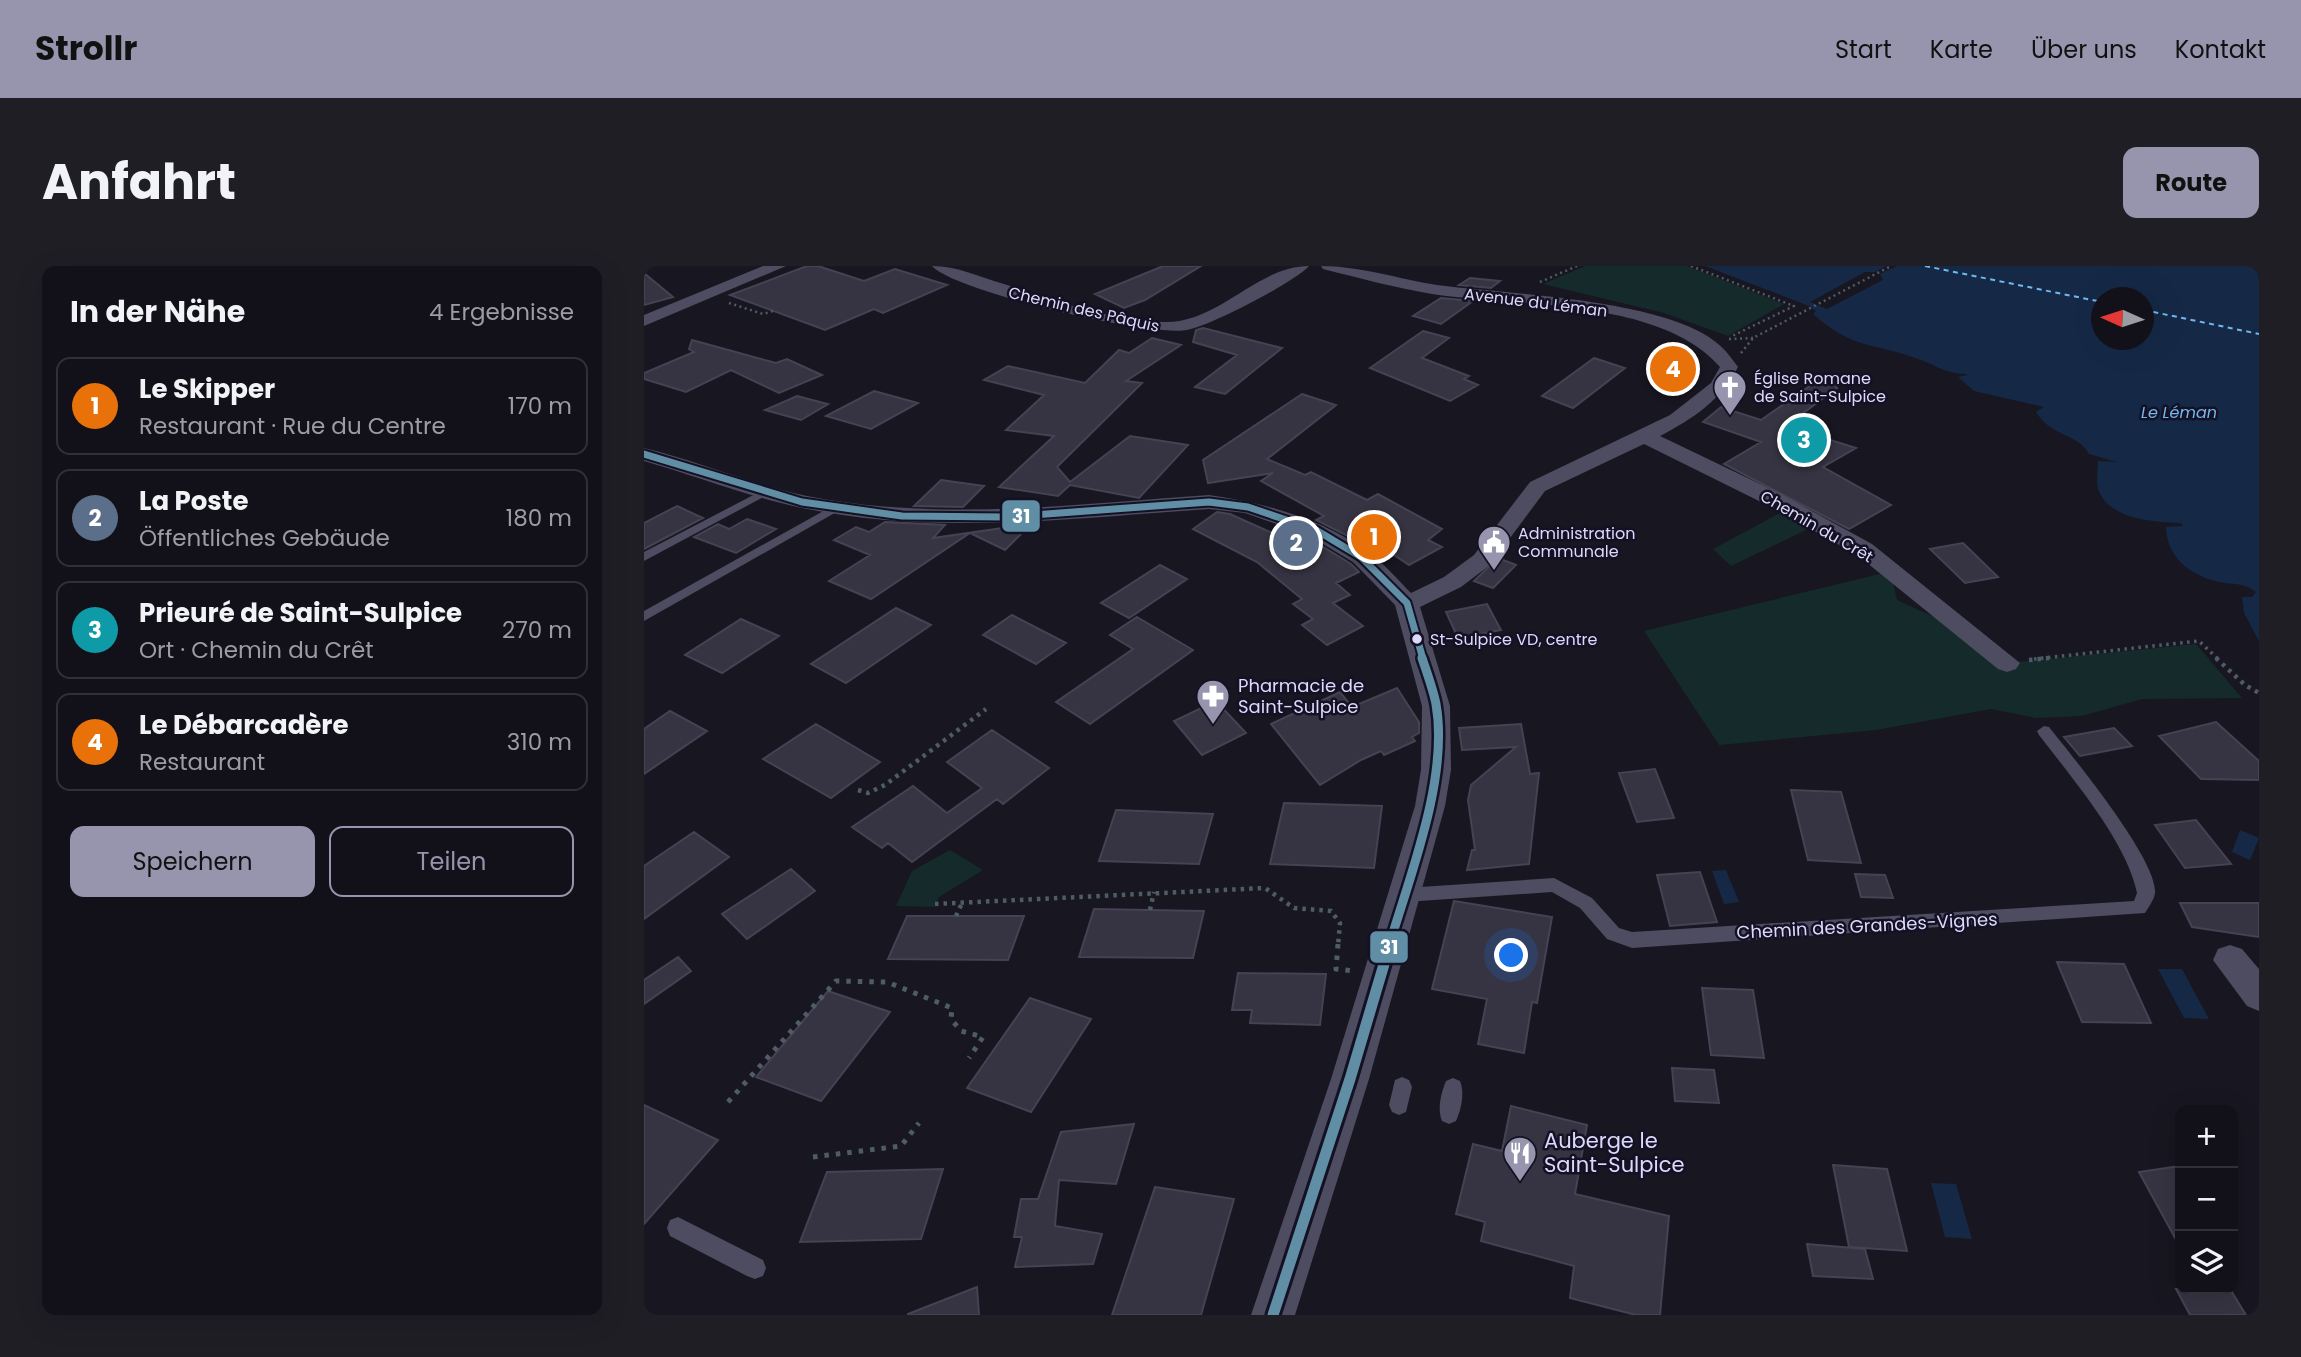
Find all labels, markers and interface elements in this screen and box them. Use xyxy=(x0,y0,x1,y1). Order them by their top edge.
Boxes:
text: Strollr xyxy=(35,25,137,72)
text: Start xyxy=(1835,33,1892,66)
text: Karte xyxy=(1930,33,1993,66)
text: Über uns xyxy=(2031,33,2137,66)
text: Kontakt xyxy=(2175,33,2266,66)
button: Route xyxy=(2123,147,2259,218)
text: Anfahrt xyxy=(42,148,236,216)
street label: Chemin des Pâquis xyxy=(1006,281,1162,338)
street label: Avenue du Léman xyxy=(1463,282,1609,323)
north arrow xyxy=(2091,287,2154,350)
text: In der Nähe xyxy=(70,290,245,333)
text: 4 Ergebnisse xyxy=(429,296,574,328)
pin: 4 xyxy=(1650,343,1696,395)
place label: Église Romane de Saint-Sulpice xyxy=(1754,367,1886,408)
church icon: Église Romane de Saint-Sulpice xyxy=(1711,368,1749,417)
text: Le Skipper xyxy=(139,371,275,407)
text: 1 xyxy=(91,390,99,422)
text: 170 m xyxy=(508,390,572,422)
water label: Le Léman xyxy=(2141,401,2217,424)
text: Restaurant · Rue du Centre xyxy=(139,410,446,442)
pin: 3 xyxy=(1781,414,1827,466)
text: La Poste xyxy=(139,483,248,519)
street label: Chemin du Crêt xyxy=(1756,485,1878,568)
line badge: 31 xyxy=(1001,499,1041,533)
text: 2 xyxy=(88,502,102,534)
text: 180 m xyxy=(506,502,572,534)
text: 31 xyxy=(1012,503,1030,530)
pin: 1 xyxy=(1351,511,1397,563)
pin: 2 xyxy=(1273,517,1319,569)
text: Öffentliches Gebäude xyxy=(139,522,390,554)
place label: Administration Communale xyxy=(1518,522,1635,563)
public building icon: Administration Communale xyxy=(1475,523,1513,572)
text: Prieuré de Saint-Sulpice xyxy=(139,595,462,631)
text: 3 xyxy=(88,614,102,646)
text: 270 m xyxy=(502,614,572,646)
place label: St-Sulpice VD, centre xyxy=(1430,628,1597,651)
marker: St-Sulpice VD, centre xyxy=(1410,632,1424,646)
text: Ort · Chemin du Crêt xyxy=(139,634,374,666)
place label: Pharmacie de Saint-Sulpice xyxy=(1238,673,1364,719)
pharmacy icon: Pharmacie de Saint-Sulpice xyxy=(1194,677,1232,726)
text: Le Débarcadère xyxy=(139,707,348,743)
text: 4 xyxy=(87,726,103,758)
text: 310 m xyxy=(507,726,572,758)
text: Restaurant xyxy=(139,746,265,778)
button: Speichern xyxy=(70,826,315,897)
button: Teilen xyxy=(329,826,574,897)
street label: Chemin des Grandes-Vignes xyxy=(1736,906,1998,945)
line badge: 31 xyxy=(1369,930,1409,964)
text: 31 xyxy=(1380,934,1398,961)
your location xyxy=(1494,938,1528,972)
map controls xyxy=(2175,1105,2238,1294)
button: + xyxy=(2175,1105,2238,1168)
place label: Auberge le Saint-Sulpice xyxy=(1544,1126,1684,1179)
restaurant icon: Auberge le Saint-Sulpice xyxy=(1501,1134,1539,1183)
button: − xyxy=(2175,1168,2238,1231)
button: layers xyxy=(2175,1231,2238,1294)

